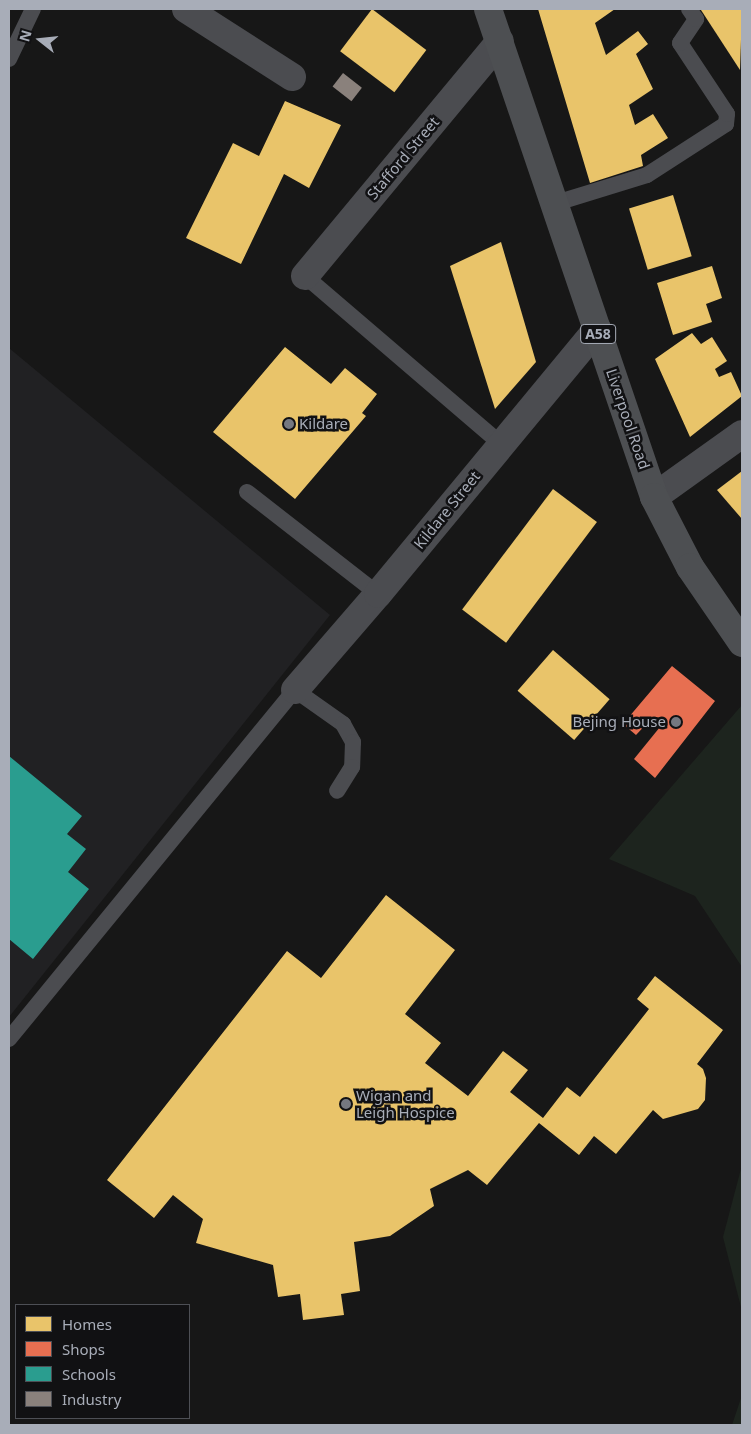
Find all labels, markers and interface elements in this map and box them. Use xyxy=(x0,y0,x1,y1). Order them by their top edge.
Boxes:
north arrow xyxy=(15,15,65,65)
text: N xyxy=(14,28,36,44)
street label: Stafford Street xyxy=(363,113,443,203)
road number: A58 xyxy=(579,322,617,346)
street label: Liverpool Road xyxy=(602,366,654,472)
place label: Kildare xyxy=(299,415,348,433)
marker: Kildare xyxy=(283,418,295,430)
street label: Kildare Street xyxy=(410,467,484,553)
place label: Bejing House xyxy=(573,713,666,731)
marker: Bejing House xyxy=(670,716,682,728)
place label: Wigan and Leigh Hospice xyxy=(356,1086,455,1121)
marker: Wigan and Leigh Hospice xyxy=(340,1098,352,1110)
legend xyxy=(15,1304,190,1419)
text: Homes xyxy=(62,1314,112,1334)
text: Shops xyxy=(62,1339,105,1359)
text: Schools xyxy=(62,1364,116,1384)
text: Industry xyxy=(62,1389,121,1409)

